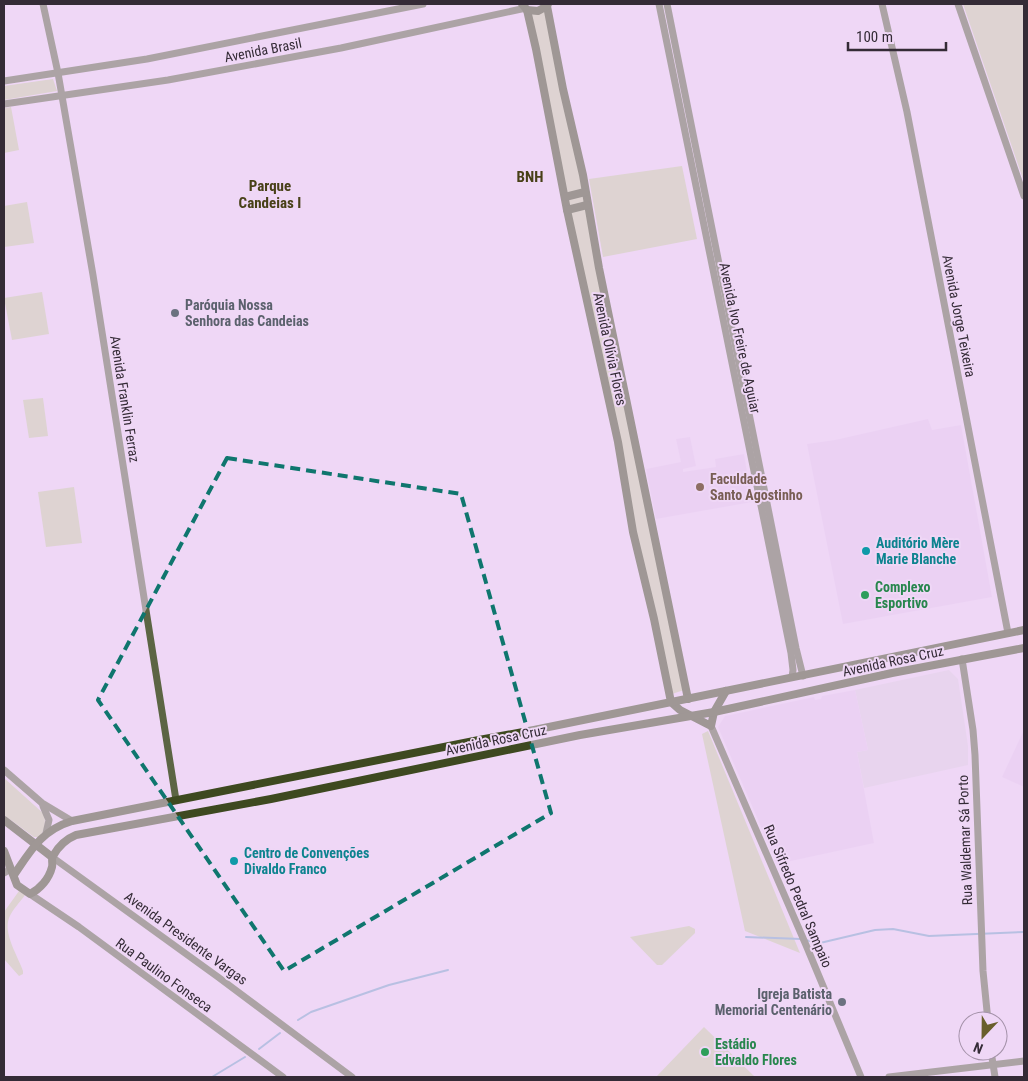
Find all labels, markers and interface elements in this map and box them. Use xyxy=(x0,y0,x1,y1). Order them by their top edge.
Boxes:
scale bar xyxy=(848,20,946,52)
text: 100 m xyxy=(856,28,893,46)
street label: Avenida Brasil xyxy=(223,35,303,65)
district label: BNH xyxy=(517,168,543,186)
district label: Parque Candeias I xyxy=(239,177,301,212)
street label: Avenida Jorge Teixeira xyxy=(939,253,979,379)
street label: Avenida Ivo Freire de Aguiar xyxy=(716,261,764,415)
street label: Avenida Olívia Flores xyxy=(590,291,630,407)
place label: Paróquia Nossa Senhora das Candeias xyxy=(185,297,309,329)
marker: Paróquia Nossa Senhora das Candeias xyxy=(169,307,181,319)
street label: Avenida Franklin Ferraz xyxy=(107,334,143,464)
place label: Faculdade Santo Agostinho xyxy=(710,471,803,503)
marker: Faculdade Santo Agostinho xyxy=(694,481,706,493)
place label: Auditório Mère Marie Blanche xyxy=(876,535,960,567)
marker: Auditório Mère Marie Blanche xyxy=(860,545,872,557)
place label: Complexo Esportivo xyxy=(875,579,931,611)
marker: Complexo Esportivo xyxy=(859,589,871,601)
street label: Avenida Rosa Cruz xyxy=(841,642,945,680)
street label: Avenida Rosa Cruz xyxy=(444,721,548,759)
street label: Rua Waldemar Sá Porto xyxy=(955,775,975,905)
street label: Rua Sifredo Pedral Sampaio xyxy=(761,822,835,970)
place label: Centro de Convenções Divaldo Franco xyxy=(244,845,369,877)
marker: Centro de Convenções Divaldo Franco xyxy=(228,855,240,867)
street label: Avenida Presidente Vargas xyxy=(122,888,250,988)
street label: Rua Paulino Fonseca xyxy=(113,935,215,1015)
place label: Igreja Batista Memorial Centenário xyxy=(715,986,832,1018)
marker: Igreja Batista Memorial Centenário xyxy=(836,996,848,1008)
north arrow xyxy=(958,1011,1008,1061)
place label: Estádio Edvaldo Flores xyxy=(715,1036,797,1068)
text: N xyxy=(971,1039,985,1057)
marker: Estádio Edvaldo Flores xyxy=(699,1046,711,1058)

